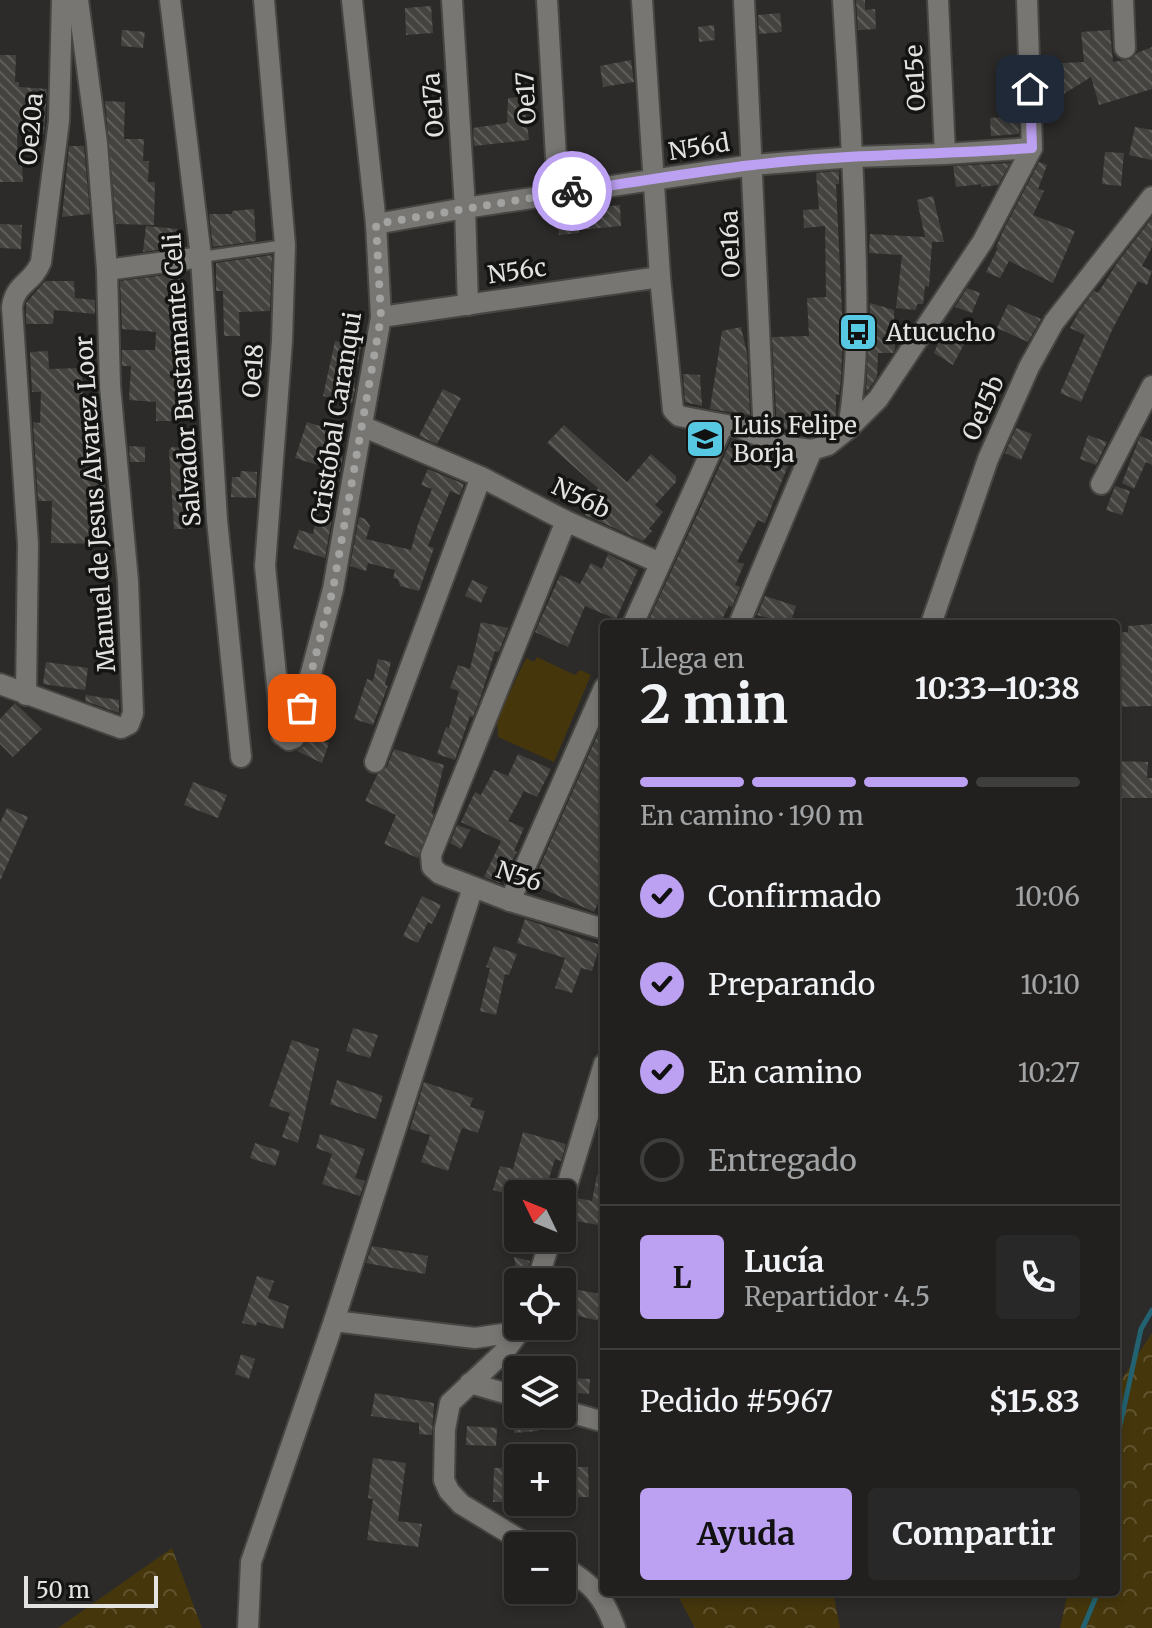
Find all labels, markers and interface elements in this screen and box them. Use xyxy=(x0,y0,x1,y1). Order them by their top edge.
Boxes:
street label: Oe15e xyxy=(898,44,932,112)
pin xyxy=(996,55,1064,123)
icon: home xyxy=(1008,67,1052,111)
street label: Oe17a xyxy=(415,71,451,138)
street label: Oe17 xyxy=(509,71,543,125)
street label: Oe20a xyxy=(12,92,50,166)
street label: N56d xyxy=(666,127,732,167)
courier xyxy=(532,151,612,231)
icon: bike xyxy=(550,169,594,213)
street label: Oe16a xyxy=(713,210,747,278)
street label: Salvador Bustamante Celi xyxy=(156,232,208,528)
street label: N56c xyxy=(486,252,548,290)
street label: Cristóbal Caranqui xyxy=(304,309,368,526)
bus stop icon: Atucucho xyxy=(837,311,879,353)
place label: Atucucho xyxy=(885,317,995,348)
street label: Manuel de Jesus Alvarez Loor xyxy=(68,335,122,673)
street label: Oe18 xyxy=(236,343,270,399)
street label: Oe15b xyxy=(955,371,1011,445)
place label: Luis Felipe Borja xyxy=(733,410,857,469)
school or university icon: Luis Felipe Borja xyxy=(684,418,726,460)
street label: N56b xyxy=(547,471,615,525)
text: Llega en xyxy=(640,642,744,675)
text: 10:33–10:38 xyxy=(915,669,1080,707)
text: 2 min xyxy=(640,672,788,737)
pin xyxy=(268,674,336,742)
icon: bag xyxy=(280,686,324,730)
text: En camino · 190 m xyxy=(640,799,864,832)
street label: N56 xyxy=(492,854,546,898)
icon: check xyxy=(640,874,684,918)
text: Confirmado xyxy=(708,877,881,915)
text: 10:06 xyxy=(1015,880,1080,913)
icon: check xyxy=(640,962,684,1006)
text: Preparando xyxy=(708,965,875,1003)
text: 10:10 xyxy=(1020,968,1080,1001)
icon: check xyxy=(640,1050,684,1094)
text: En camino xyxy=(708,1053,862,1091)
text: 10:27 xyxy=(1018,1056,1080,1089)
text: Entregado xyxy=(708,1141,857,1179)
north arrow xyxy=(504,1180,576,1252)
map controls xyxy=(504,1180,576,1604)
button: phone xyxy=(996,1235,1080,1319)
text: Lucía xyxy=(744,1242,824,1280)
text: L xyxy=(672,1258,692,1296)
button: locate xyxy=(504,1268,576,1340)
text: Repartidor · 4.5 xyxy=(744,1280,930,1313)
button: layers xyxy=(504,1356,576,1428)
text: Pedido #5967 xyxy=(640,1382,833,1420)
text: $15.83 xyxy=(988,1382,1080,1420)
button: + xyxy=(504,1444,576,1516)
button: Ayuda xyxy=(640,1488,852,1580)
button: Compartir xyxy=(868,1488,1080,1580)
button: − xyxy=(504,1532,576,1604)
scale bar xyxy=(24,1572,158,1608)
text: 50 m xyxy=(36,1576,90,1604)

